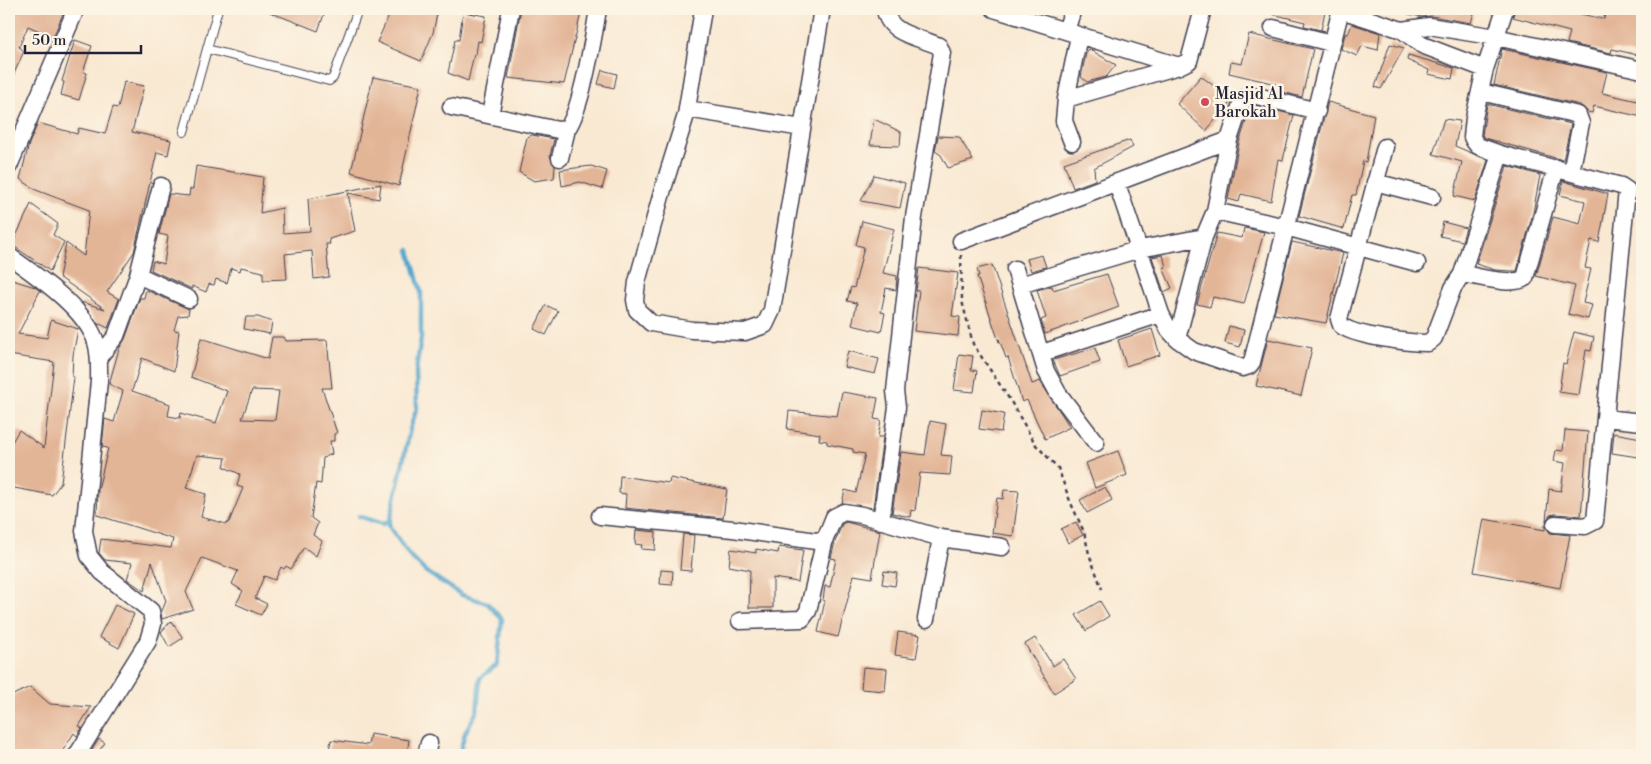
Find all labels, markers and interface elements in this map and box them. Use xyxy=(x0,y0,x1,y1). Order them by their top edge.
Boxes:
scale bar xyxy=(25,22,141,54)
text: 50 m xyxy=(32,31,66,50)
place label: Masjid Al Barokah xyxy=(1214,84,1283,122)
marker: Masjid Al Barokah xyxy=(1199,96,1211,108)

